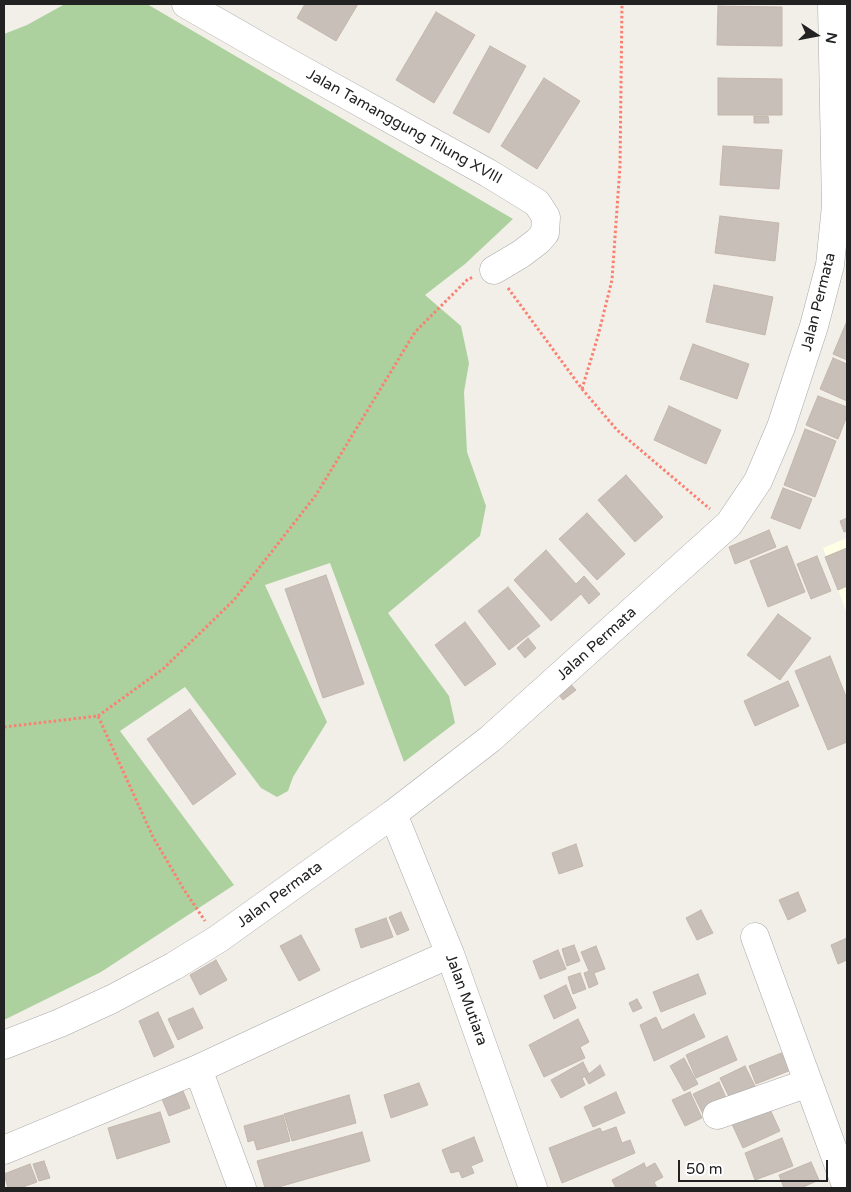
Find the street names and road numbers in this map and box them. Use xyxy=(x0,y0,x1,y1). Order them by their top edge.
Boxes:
street label: Jalan Tamanggung Tilung XVIII xyxy=(303,66,505,188)
street label: Jalan Permata xyxy=(798,251,840,353)
street label: Jalan Permata xyxy=(553,604,641,684)
street label: Jalan Permata xyxy=(234,858,326,932)
street label: Jalan Mutiara xyxy=(441,952,491,1048)

